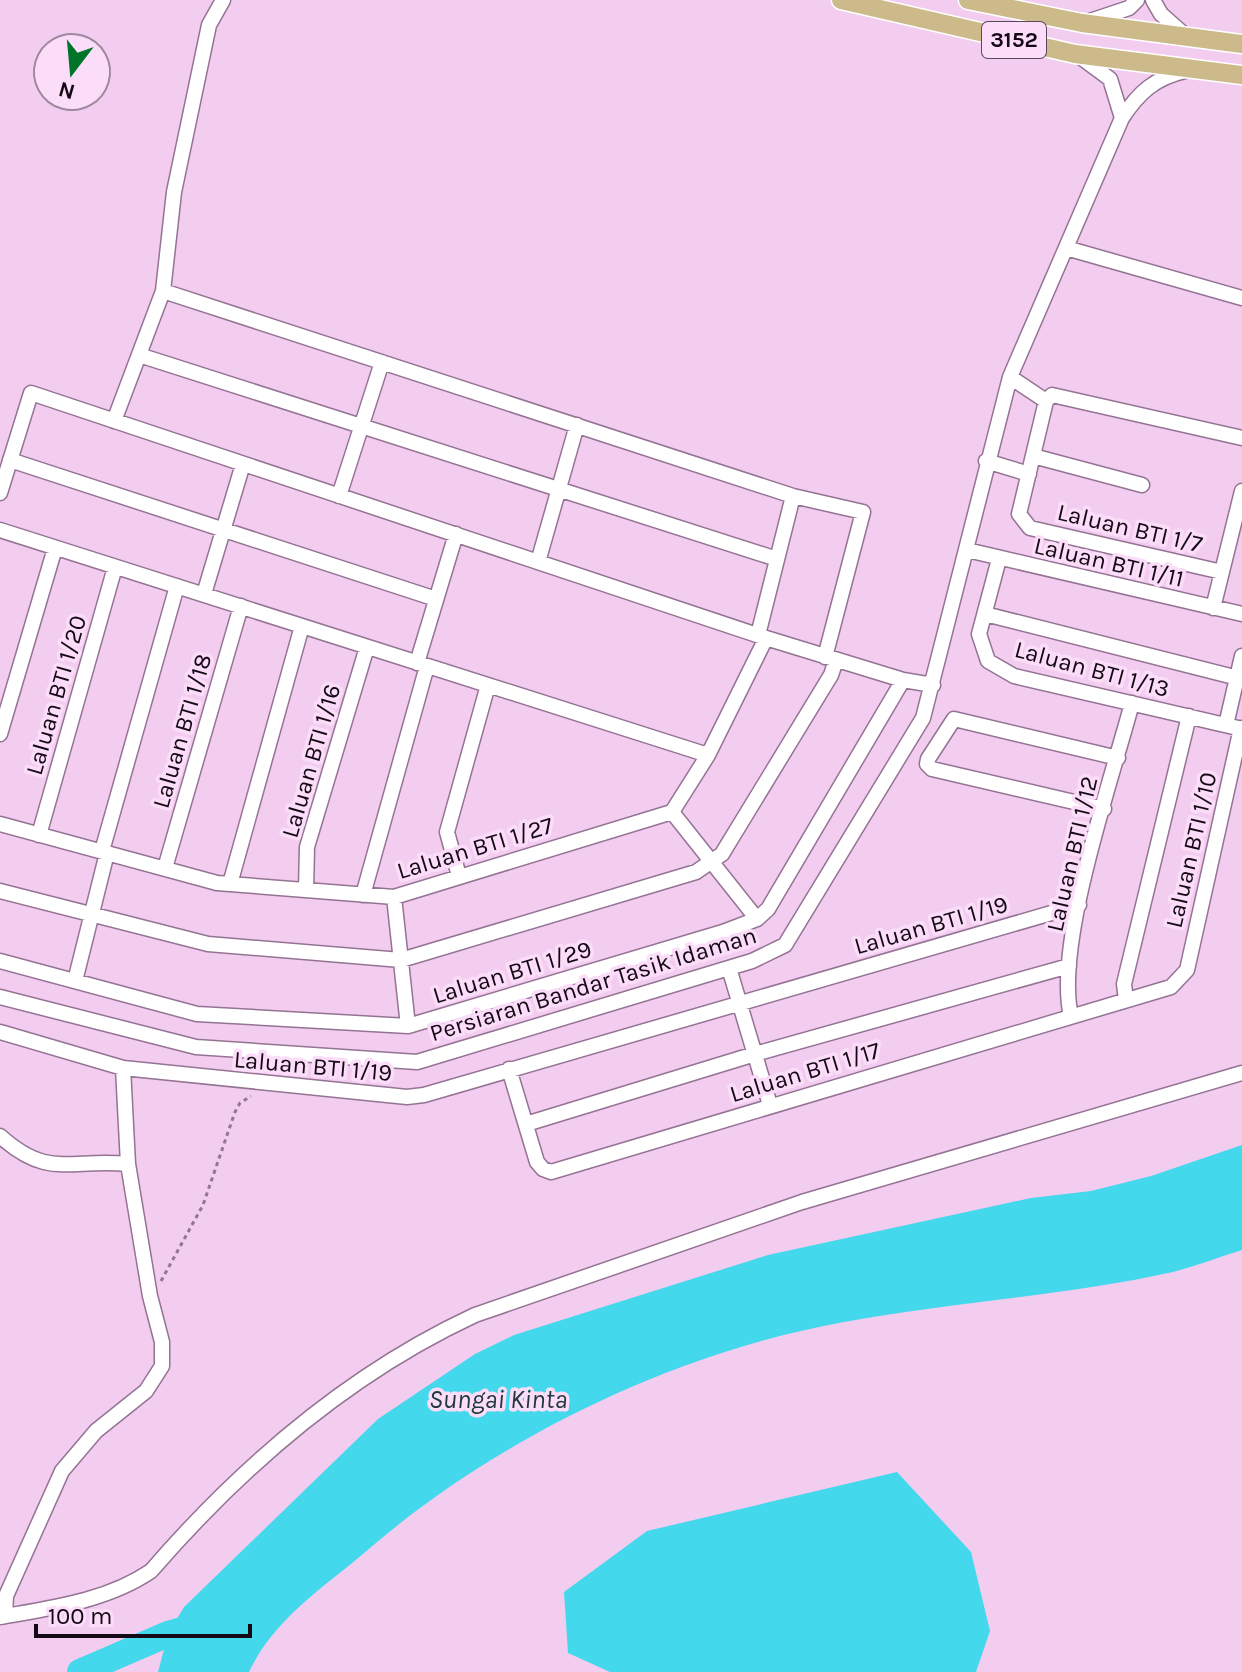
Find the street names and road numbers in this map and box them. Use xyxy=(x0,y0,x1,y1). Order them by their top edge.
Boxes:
road number: 3152 xyxy=(982,22,1046,58)
street label: Laluan BTI 1/7 xyxy=(1055,498,1205,558)
street label: Laluan BTI 1/11 xyxy=(1032,531,1186,593)
street label: Laluan BTI 1/20 xyxy=(20,612,92,778)
street label: Laluan BTI 1/13 xyxy=(1012,635,1172,703)
street label: Laluan BTI 1/18 xyxy=(147,651,217,811)
street label: Laluan BTI 1/16 xyxy=(276,681,346,841)
street label: Laluan BTI 1/10 xyxy=(1159,769,1223,931)
street label: Laluan BTI 1/12 xyxy=(1041,774,1103,934)
street label: Laluan BTI 1/27 xyxy=(393,811,557,885)
street label: Laluan BTI 1/19 xyxy=(851,890,1011,960)
street label: Persiaran Bandar Tasik Idaman xyxy=(426,921,760,1047)
street label: Laluan BTI 1/29 xyxy=(429,935,595,1009)
street label: Laluan BTI 1/17 xyxy=(726,1036,884,1108)
street label: Laluan BTI 1/19 xyxy=(233,1045,393,1087)

